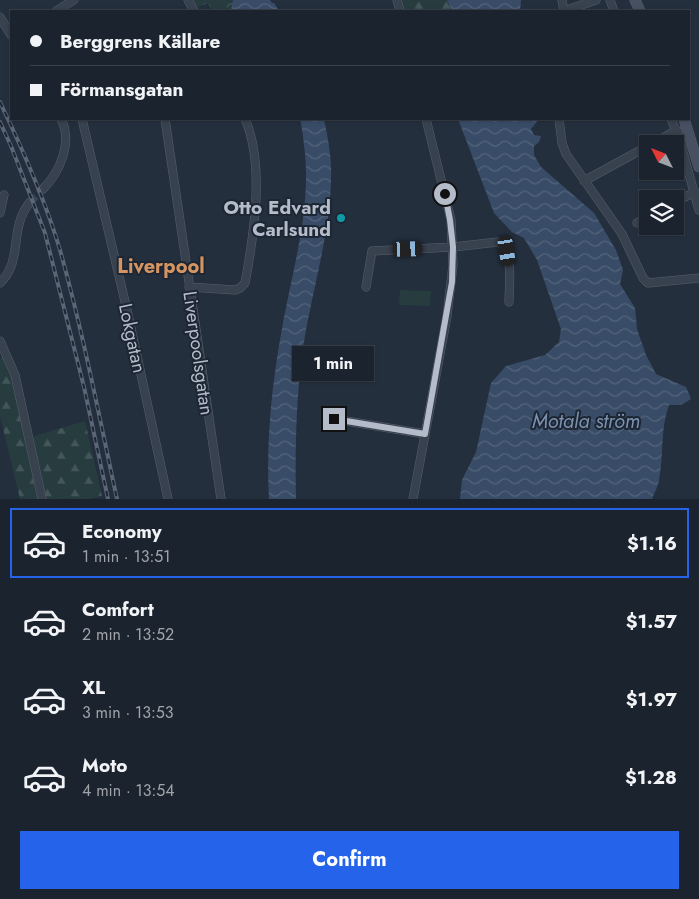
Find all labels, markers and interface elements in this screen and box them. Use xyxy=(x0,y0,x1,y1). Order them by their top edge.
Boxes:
text: Berggrens Källare xyxy=(60,28,220,55)
text: Förmansgatan xyxy=(60,76,183,103)
north arrow xyxy=(639,135,684,180)
map controls xyxy=(639,135,684,235)
route start xyxy=(434,183,456,205)
button: layers xyxy=(639,190,684,235)
place label: Otto Edvard Carlsund xyxy=(223,194,331,243)
marker: Otto Edvard Carlsund xyxy=(335,212,347,224)
car xyxy=(497,235,516,267)
car xyxy=(392,241,423,257)
district label: Liverpool xyxy=(117,252,205,281)
street label: Liverpoolsgatan xyxy=(176,289,221,417)
street label: Lokgatan xyxy=(112,301,153,375)
callout: 1 min xyxy=(293,346,375,382)
text: 1 min xyxy=(313,352,353,375)
water label: Motala ström xyxy=(532,407,640,436)
route end xyxy=(323,408,345,430)
text: Economy xyxy=(82,518,162,545)
icon: car xyxy=(22,521,67,566)
text: $1.16 xyxy=(627,530,677,557)
text: 1 min · 13:51 xyxy=(82,545,170,568)
text: Comfort xyxy=(82,596,154,623)
icon: car xyxy=(22,599,67,644)
text: $1.57 xyxy=(626,608,677,635)
text: 2 min · 13:52 xyxy=(82,623,174,646)
text: XL xyxy=(82,674,105,701)
icon: car xyxy=(22,677,67,722)
text: $1.97 xyxy=(626,686,677,713)
text: 3 min · 13:53 xyxy=(82,701,173,724)
text: Moto xyxy=(82,752,127,779)
icon: car xyxy=(22,755,67,800)
text: $1.28 xyxy=(625,764,677,791)
text: 4 min · 13:54 xyxy=(82,779,175,802)
button: Confirm xyxy=(20,831,679,889)

